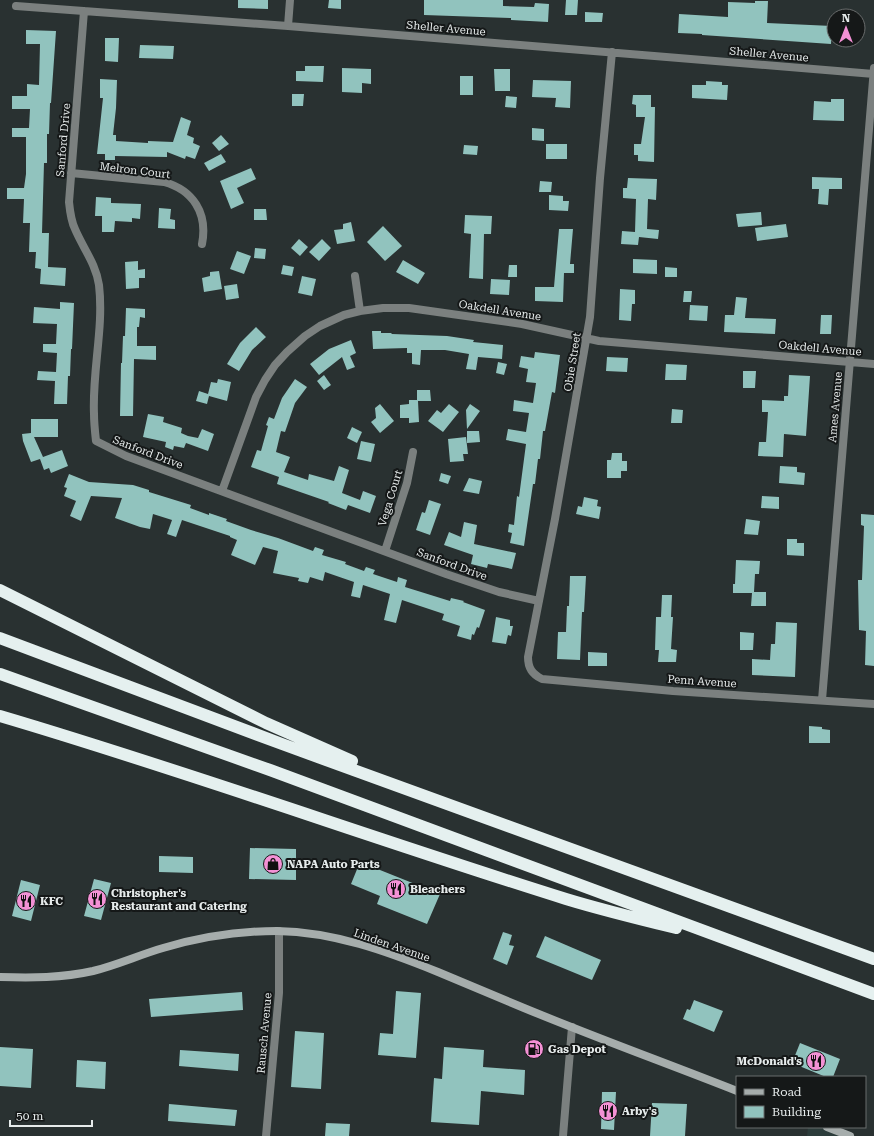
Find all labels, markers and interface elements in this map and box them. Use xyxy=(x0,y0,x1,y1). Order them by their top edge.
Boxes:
north arrow xyxy=(826,8,866,48)
text: N xyxy=(842,12,851,25)
street label: Sheller Avenue xyxy=(406,19,486,38)
street label: Sheller Avenue xyxy=(729,45,809,64)
street label: Sanford Drive xyxy=(54,103,73,177)
street label: Melron Court xyxy=(99,160,171,181)
street label: Oakdell Avenue xyxy=(458,298,542,323)
street label: Obie Street xyxy=(561,332,584,393)
street label: Oakdell Avenue xyxy=(778,338,862,359)
street label: Ames Avenue xyxy=(826,371,845,443)
street label: Sanford Drive xyxy=(111,433,185,472)
street label: Vega Court xyxy=(376,468,405,528)
street label: Sanford Drive xyxy=(415,546,489,583)
street label: Penn Avenue xyxy=(667,673,737,690)
shop icon: NAPA Auto Parts xyxy=(262,853,284,875)
place label: NAPA Auto Parts xyxy=(287,858,380,871)
restaurant icon: Bleachers xyxy=(385,878,407,900)
place label: Bleachers xyxy=(410,883,465,896)
place label: Christopher's Restaurant and Catering xyxy=(111,887,247,913)
restaurant icon: Christopher's Restaurant and Catering xyxy=(86,888,108,910)
restaurant icon: KFC xyxy=(15,890,37,912)
place label: KFC xyxy=(40,895,63,908)
street label: Linden Avenue xyxy=(352,926,432,965)
street label: Rausch Avenue xyxy=(254,992,275,1074)
fuel station icon: Gas Depot xyxy=(523,1038,545,1060)
place label: Gas Depot xyxy=(548,1043,607,1056)
restaurant icon: McDonald's xyxy=(805,1050,827,1072)
place label: McDonald's xyxy=(736,1055,802,1068)
legend xyxy=(736,1076,866,1128)
text: Road xyxy=(772,1085,802,1099)
restaurant icon: Arby's xyxy=(597,1100,619,1122)
scale bar xyxy=(10,1102,92,1128)
place label: Arby's xyxy=(622,1105,657,1118)
text: Building xyxy=(772,1105,821,1119)
text: 50 m xyxy=(16,1109,43,1123)

